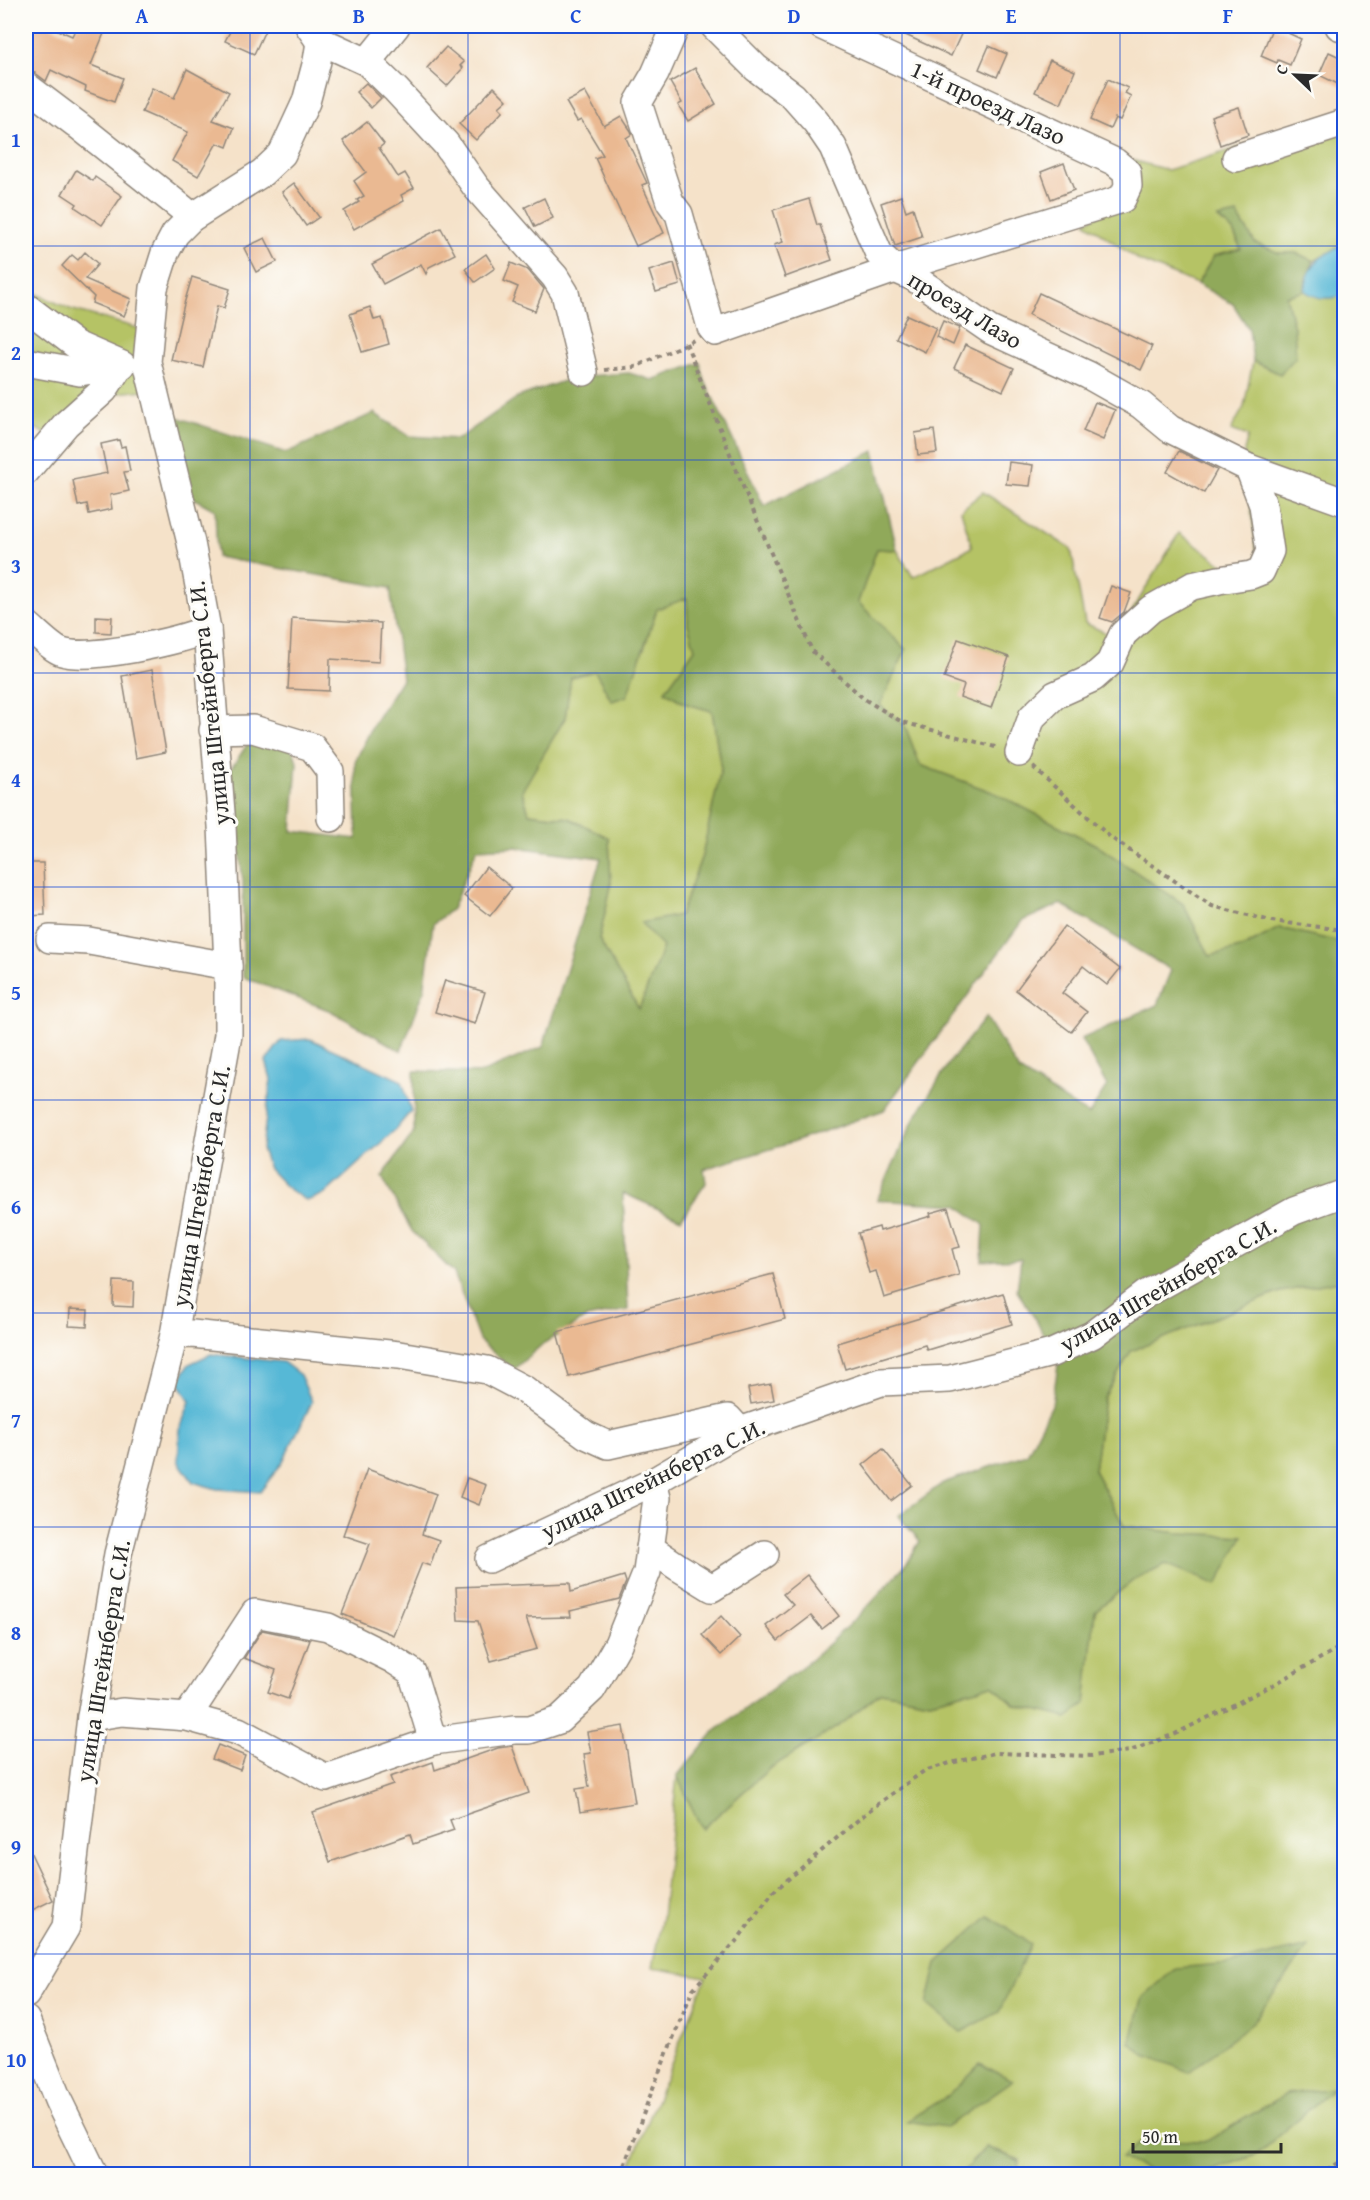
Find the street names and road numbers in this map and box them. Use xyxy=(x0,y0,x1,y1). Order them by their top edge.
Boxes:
street label: 1-й проезд Лазо xyxy=(905,51,1071,154)
street label: проезд Лазо xyxy=(901,262,1029,358)
street label: улица Штейнберга С.И. xyxy=(178,579,239,828)
street label: улица Штейнберга С.И. xyxy=(162,1062,239,1311)
street label: улица Штейнберга С.И. xyxy=(1052,1208,1283,1362)
street label: улица Штейнберга С.И. xyxy=(534,1409,771,1549)
street label: улица Штейнберга С.И. xyxy=(66,1537,139,1786)

